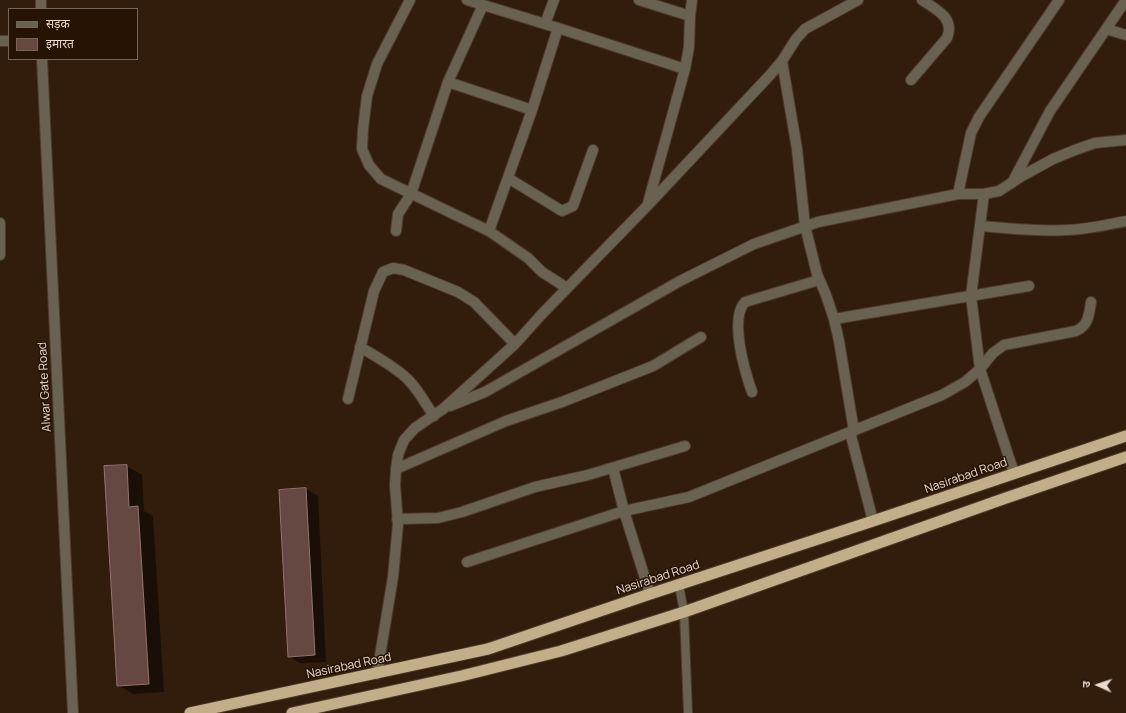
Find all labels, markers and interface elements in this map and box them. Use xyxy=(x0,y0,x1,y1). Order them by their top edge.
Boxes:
legend xyxy=(8,8,138,60)
text: सड़क xyxy=(46,15,70,32)
text: इमारत xyxy=(46,35,74,52)
street label: Alwar Gate Road xyxy=(35,342,55,432)
street label: Nasirabad Road xyxy=(923,455,1009,497)
street label: Nasirabad Road xyxy=(615,558,701,598)
street label: Nasirabad Road xyxy=(305,650,393,682)
north arrow xyxy=(1078,665,1118,705)
text: उ xyxy=(1078,681,1093,688)

